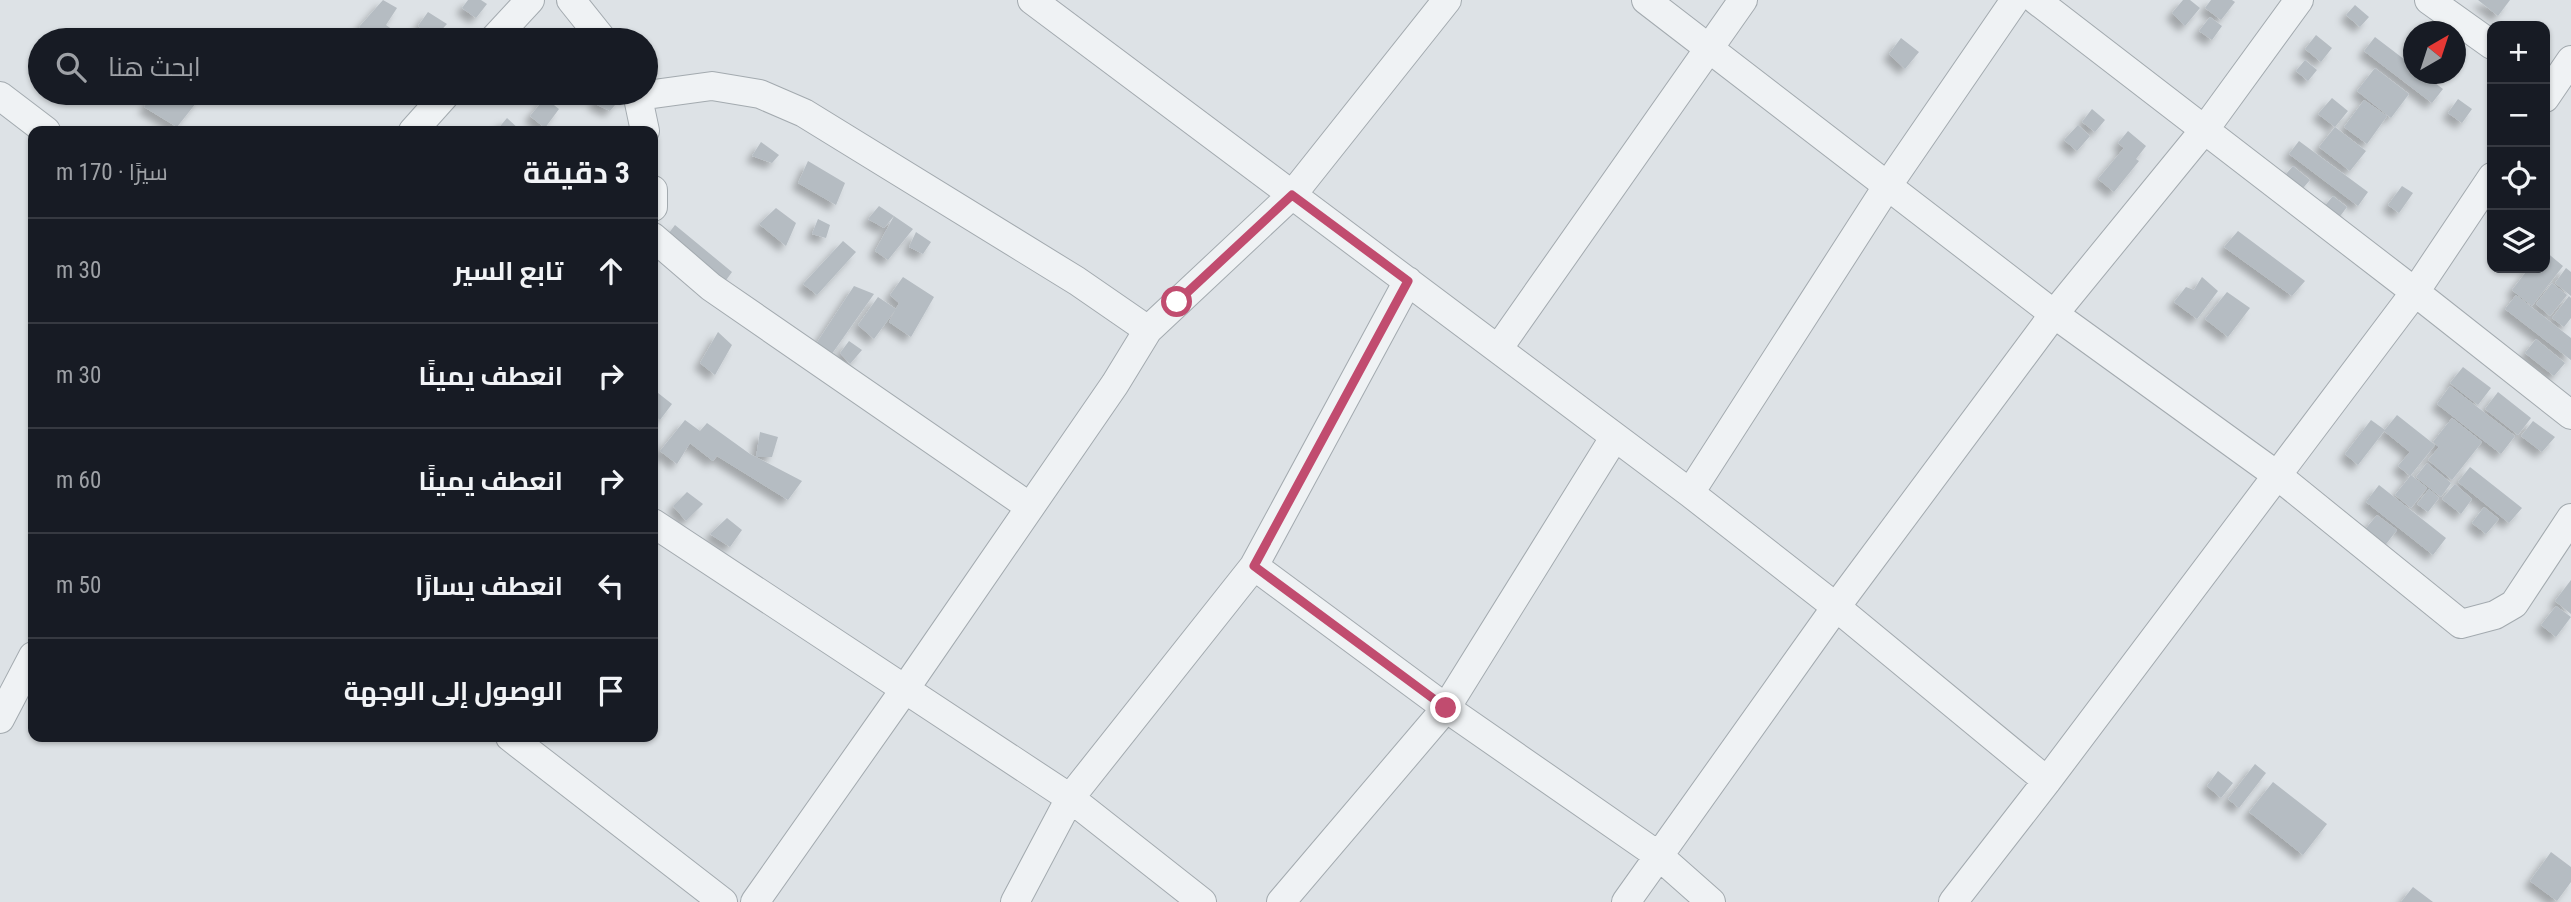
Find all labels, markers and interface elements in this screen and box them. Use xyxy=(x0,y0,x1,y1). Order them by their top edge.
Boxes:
north arrow xyxy=(2403,21,2466,84)
map controls xyxy=(2487,21,2550,273)
button: + xyxy=(2487,21,2550,84)
search box xyxy=(28,28,658,105)
icon: search xyxy=(52,48,90,86)
text: ابحث هنا xyxy=(108,52,201,82)
button: − xyxy=(2487,84,2550,147)
button: locate xyxy=(2487,147,2550,210)
text: 3 دقيقة xyxy=(523,155,630,190)
text: سيرًا · 170 m xyxy=(56,159,168,186)
button: layers xyxy=(2487,210,2550,273)
icon: ahead xyxy=(592,252,630,290)
text: تابع السير xyxy=(454,256,563,286)
text: 30 m xyxy=(56,257,101,284)
route start xyxy=(1161,286,1192,317)
icon: right xyxy=(592,357,630,395)
text: انعطف يمينًا xyxy=(418,361,563,391)
text: 30 m xyxy=(56,362,101,389)
icon: right xyxy=(592,462,630,500)
text: انعطف يمينًا xyxy=(418,466,563,496)
text: 60 m xyxy=(56,467,101,494)
icon: left xyxy=(592,567,630,605)
text: انعطف يسارًا xyxy=(415,571,563,601)
text: 50 m xyxy=(56,572,101,599)
icon: arrive xyxy=(592,672,630,710)
text: الوصول إلى الوجهة xyxy=(344,676,563,706)
route end xyxy=(1430,692,1461,723)

